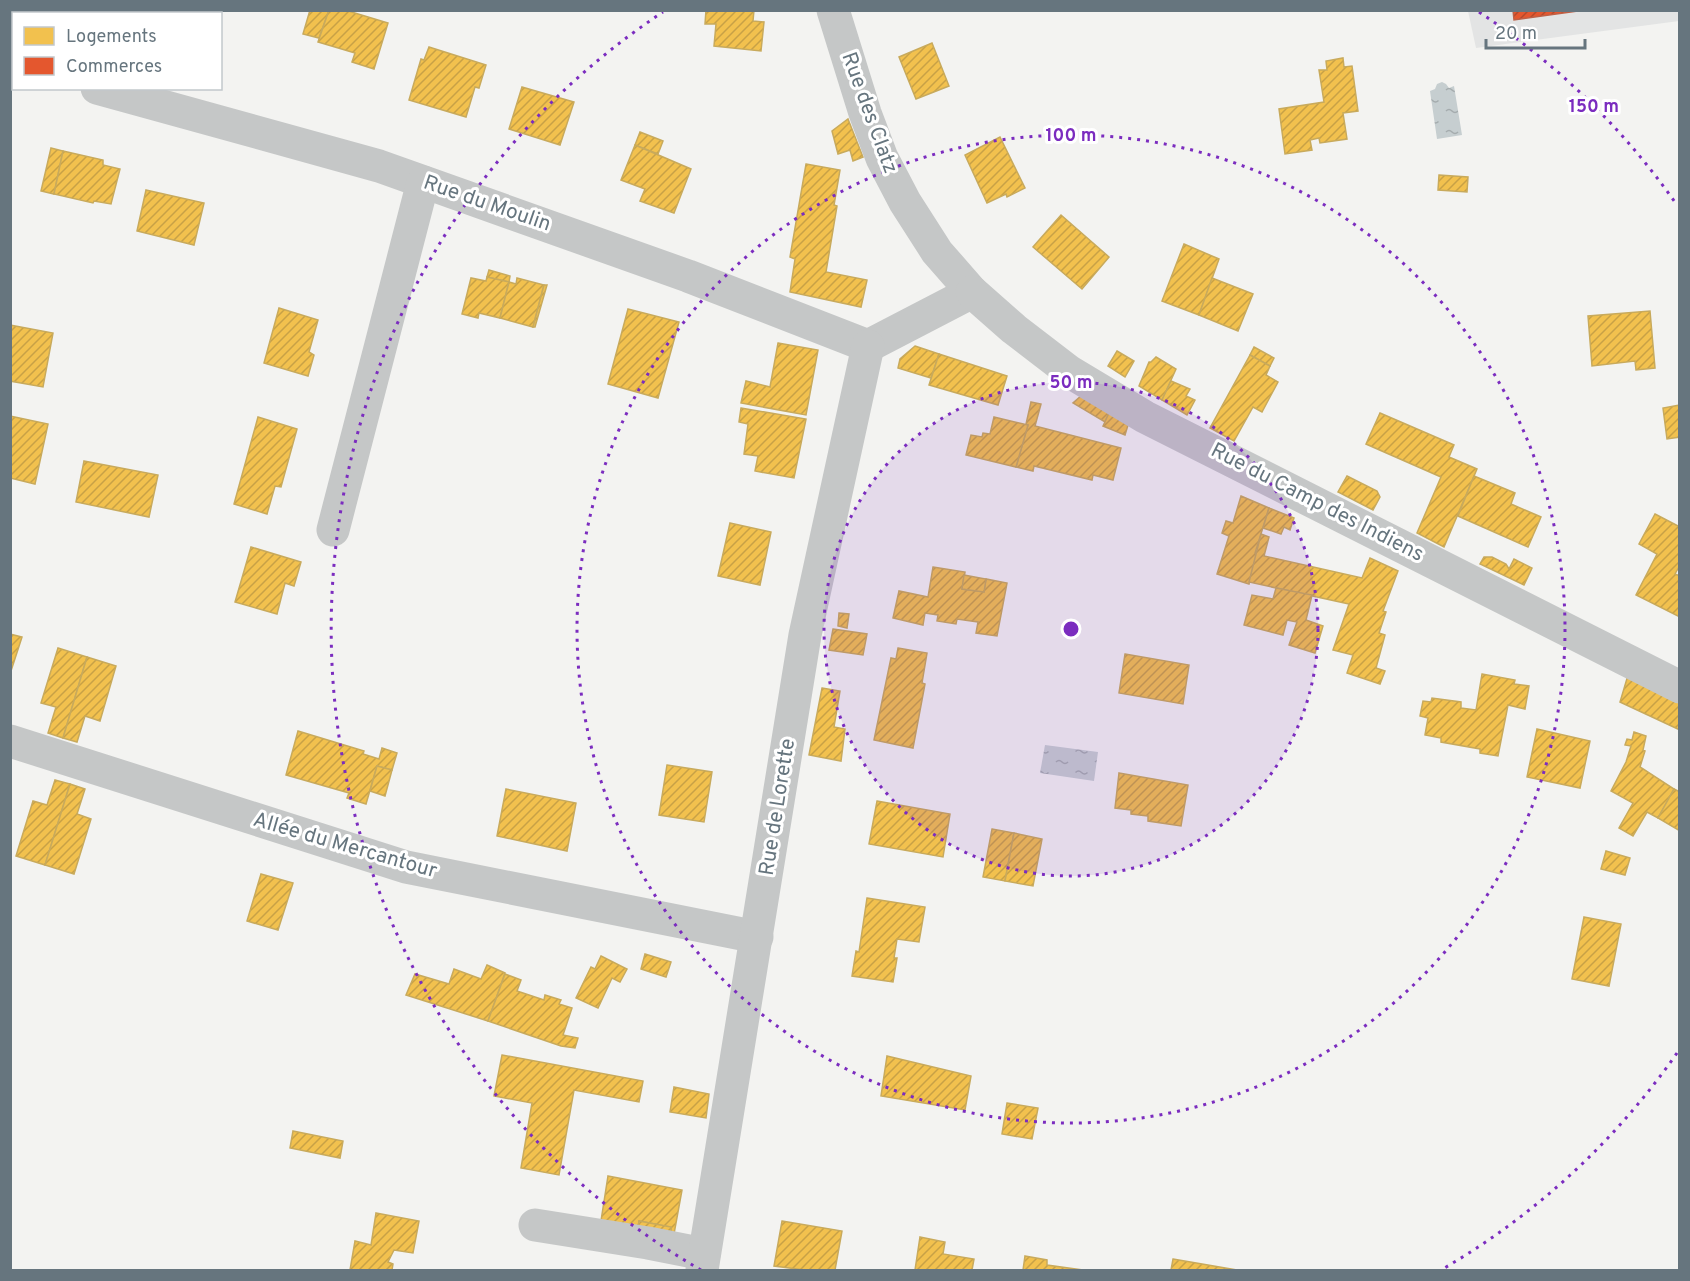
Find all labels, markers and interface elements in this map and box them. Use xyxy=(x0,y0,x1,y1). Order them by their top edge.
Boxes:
legend xyxy=(12,12,222,90)
scale bar xyxy=(1486,12,1585,50)
text: 20 m xyxy=(1495,23,1537,46)
text: Logements xyxy=(66,26,157,49)
street label: Rue des Clatz xyxy=(835,48,903,178)
text: Commerces xyxy=(66,56,162,79)
text: 150 m xyxy=(1569,96,1619,119)
text: 100 m xyxy=(1045,125,1097,148)
street label: Rue du Moulin xyxy=(420,170,554,238)
text: 50 m xyxy=(1049,372,1093,395)
street label: Rue du Camp des Indiens xyxy=(1206,437,1428,569)
centre of rings xyxy=(1061,619,1081,639)
street label: Rue de Lorette xyxy=(754,737,802,877)
street label: Allée du Mercantour xyxy=(250,807,440,885)

